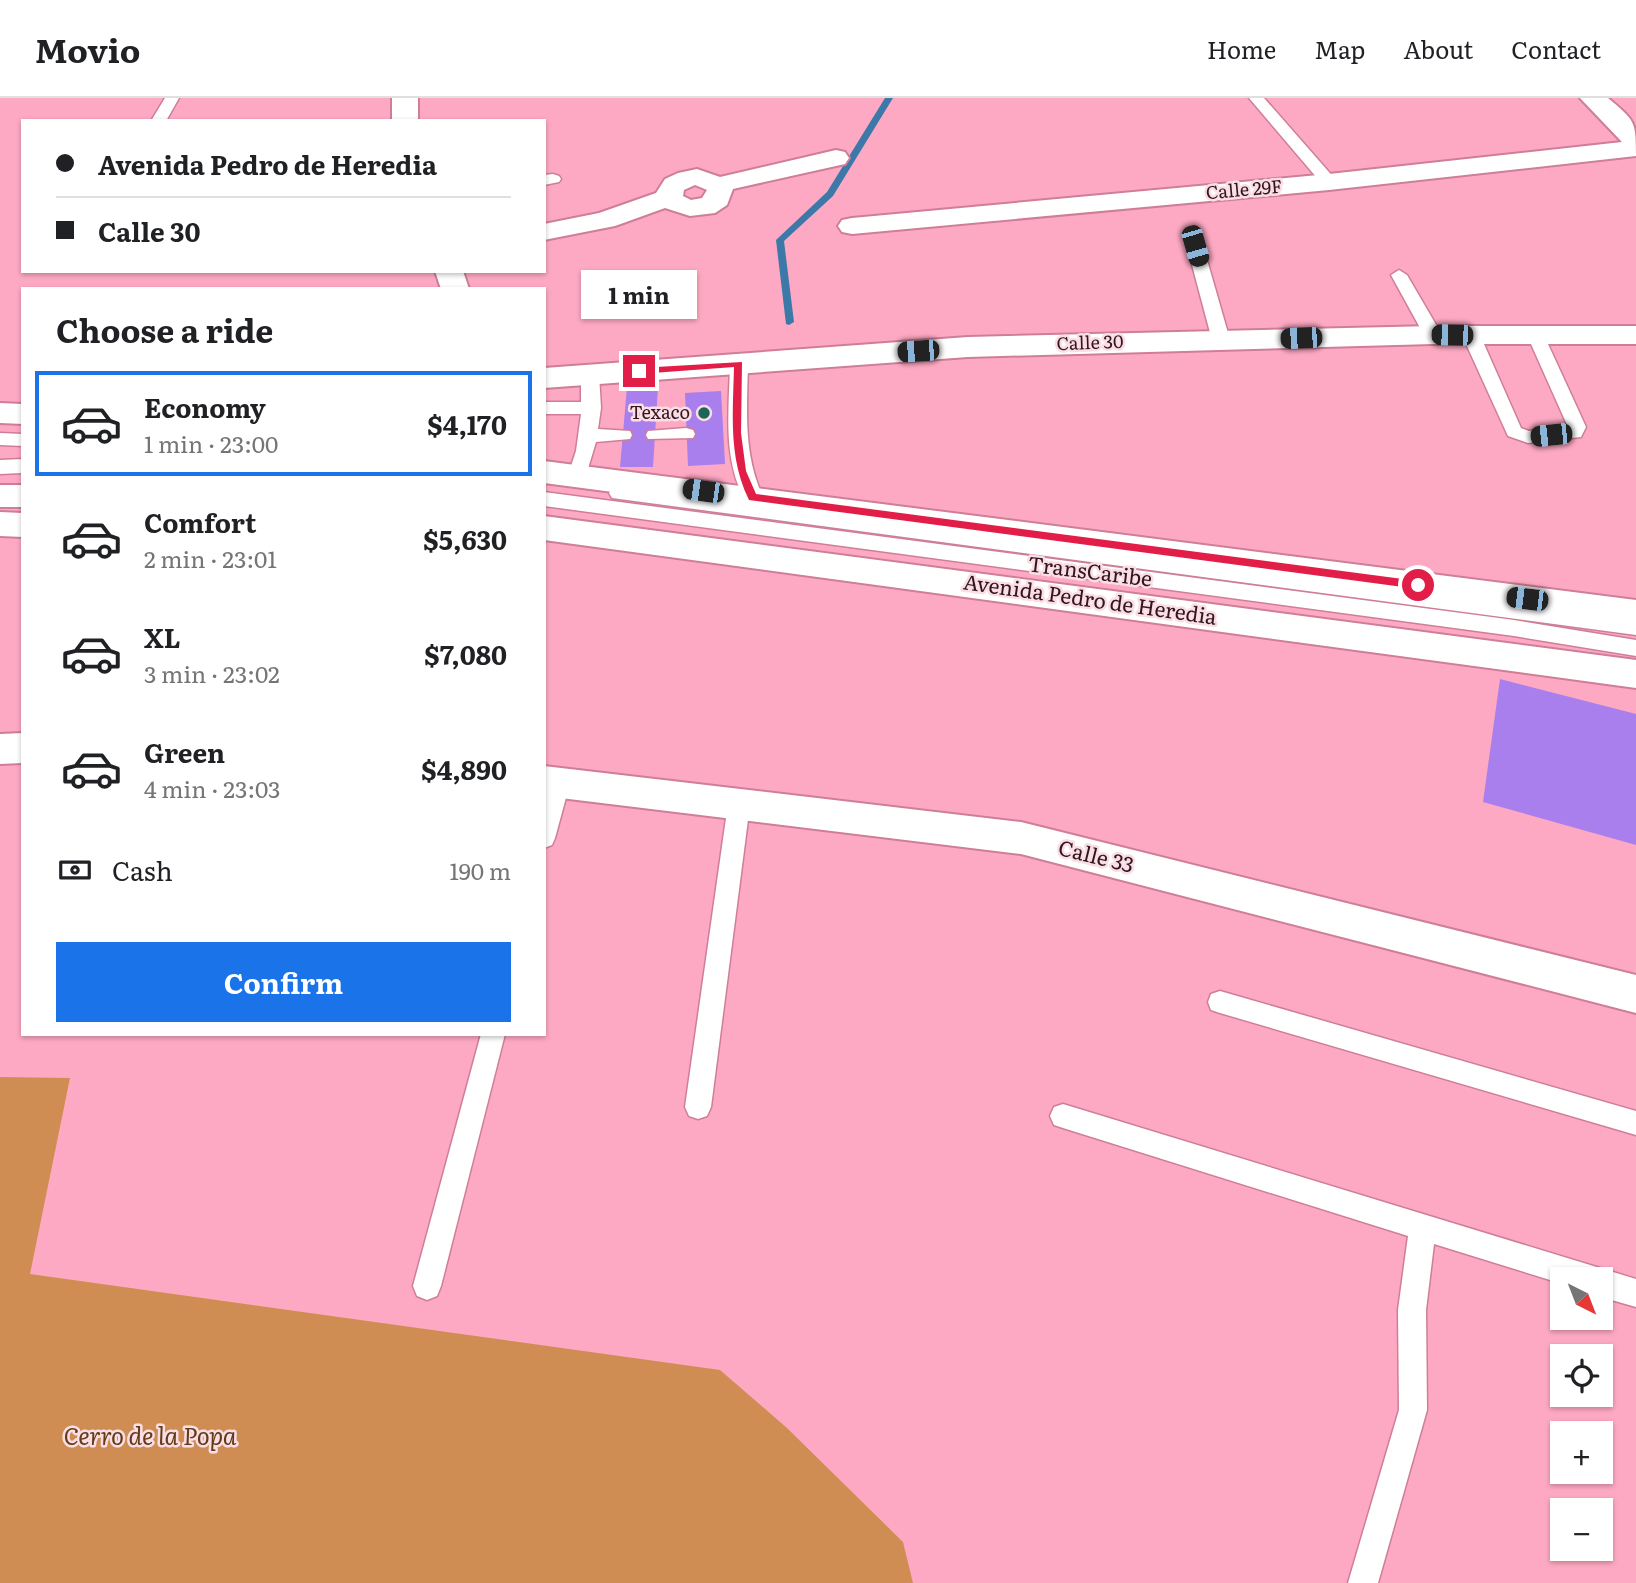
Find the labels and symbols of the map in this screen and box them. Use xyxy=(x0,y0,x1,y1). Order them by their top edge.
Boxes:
street label: Calle 29F xyxy=(1205,172,1283,205)
car xyxy=(1180,223,1211,269)
callout: 1 min xyxy=(581,270,697,318)
car xyxy=(1431,324,1474,346)
street label: Calle 30 xyxy=(1056,327,1124,356)
car xyxy=(1280,327,1323,349)
car xyxy=(897,339,940,363)
route end xyxy=(623,355,655,387)
place label: Texaco xyxy=(629,398,690,425)
marker: Texaco xyxy=(696,405,712,421)
car xyxy=(1530,422,1573,448)
car xyxy=(681,478,726,504)
street label: TransCaribe xyxy=(1026,547,1154,593)
street label: Avenida Pedro de Heredia xyxy=(962,564,1220,631)
route start xyxy=(1402,569,1434,601)
car xyxy=(1505,586,1550,612)
street label: Calle 33 xyxy=(1056,830,1138,879)
north arrow xyxy=(1550,1267,1614,1330)
park label: Cerro de la Popa xyxy=(63,1417,237,1452)

